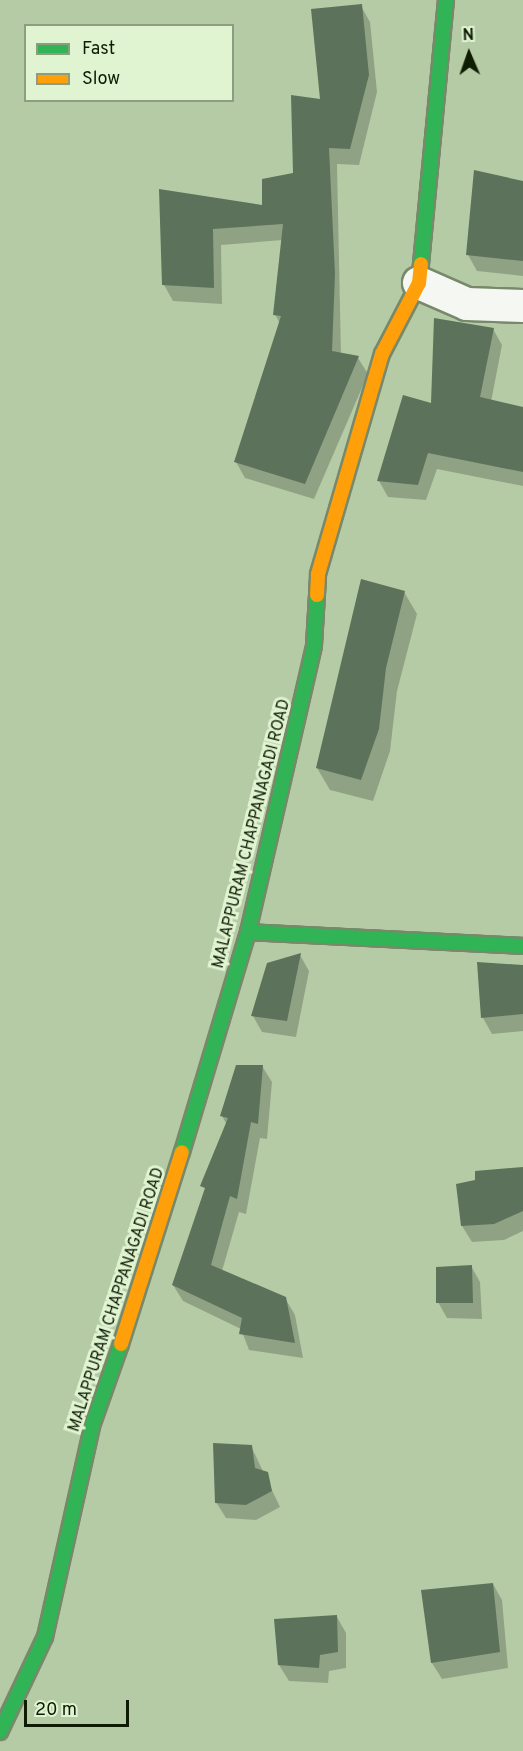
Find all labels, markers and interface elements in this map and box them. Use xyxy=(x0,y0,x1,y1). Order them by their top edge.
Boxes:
legend xyxy=(24,24,234,102)
north arrow xyxy=(439,24,499,84)
text: N xyxy=(462,26,474,46)
text: Fast xyxy=(82,38,115,61)
text: Slow xyxy=(82,68,120,91)
street label: MALAPPURAM CHAPPANAGADI ROAD xyxy=(209,697,295,971)
street label: MALAPPURAM CHAPPANAGADI ROAD xyxy=(65,1166,169,1434)
scale bar xyxy=(27,1688,132,1726)
text: 20 m xyxy=(35,1699,77,1722)

